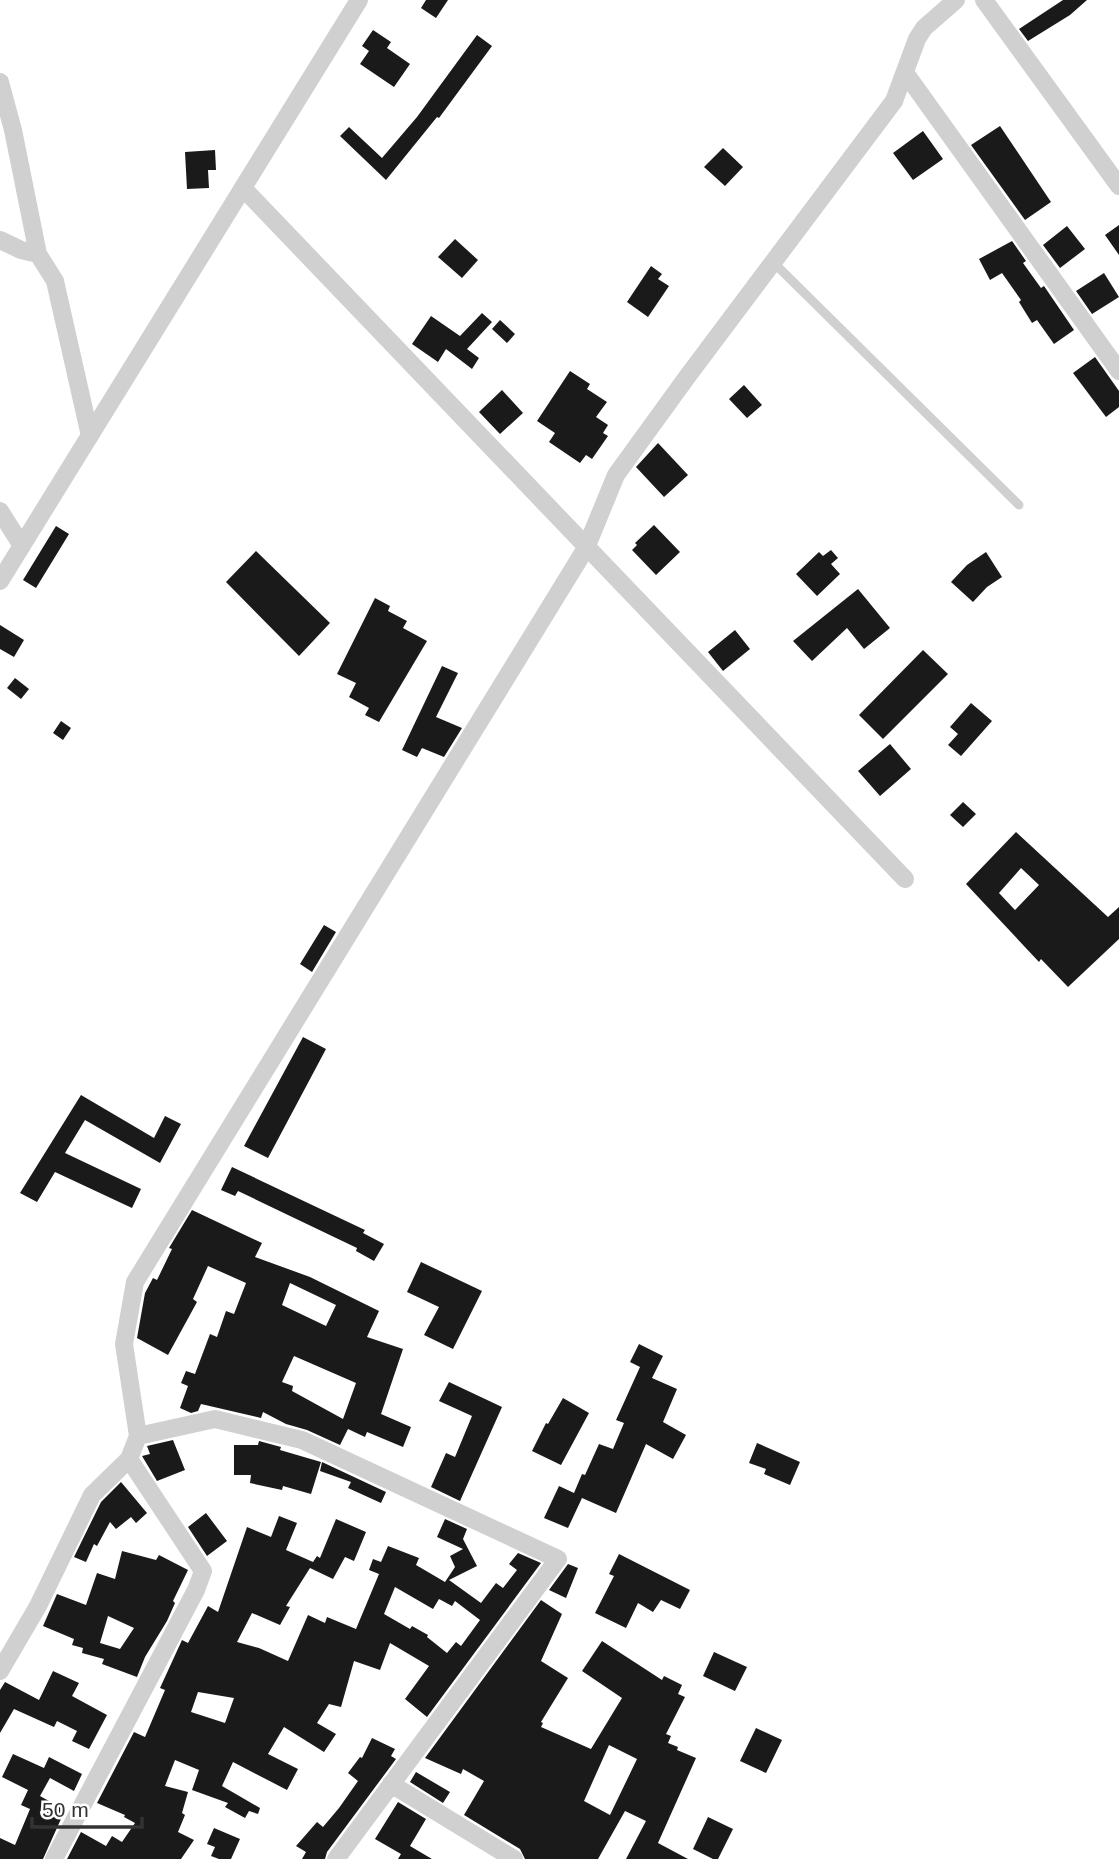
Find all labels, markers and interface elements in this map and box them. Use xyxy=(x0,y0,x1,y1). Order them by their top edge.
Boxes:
scale bar xyxy=(32,1786,142,1830)
text: 50 m xyxy=(42,1798,89,1821)

